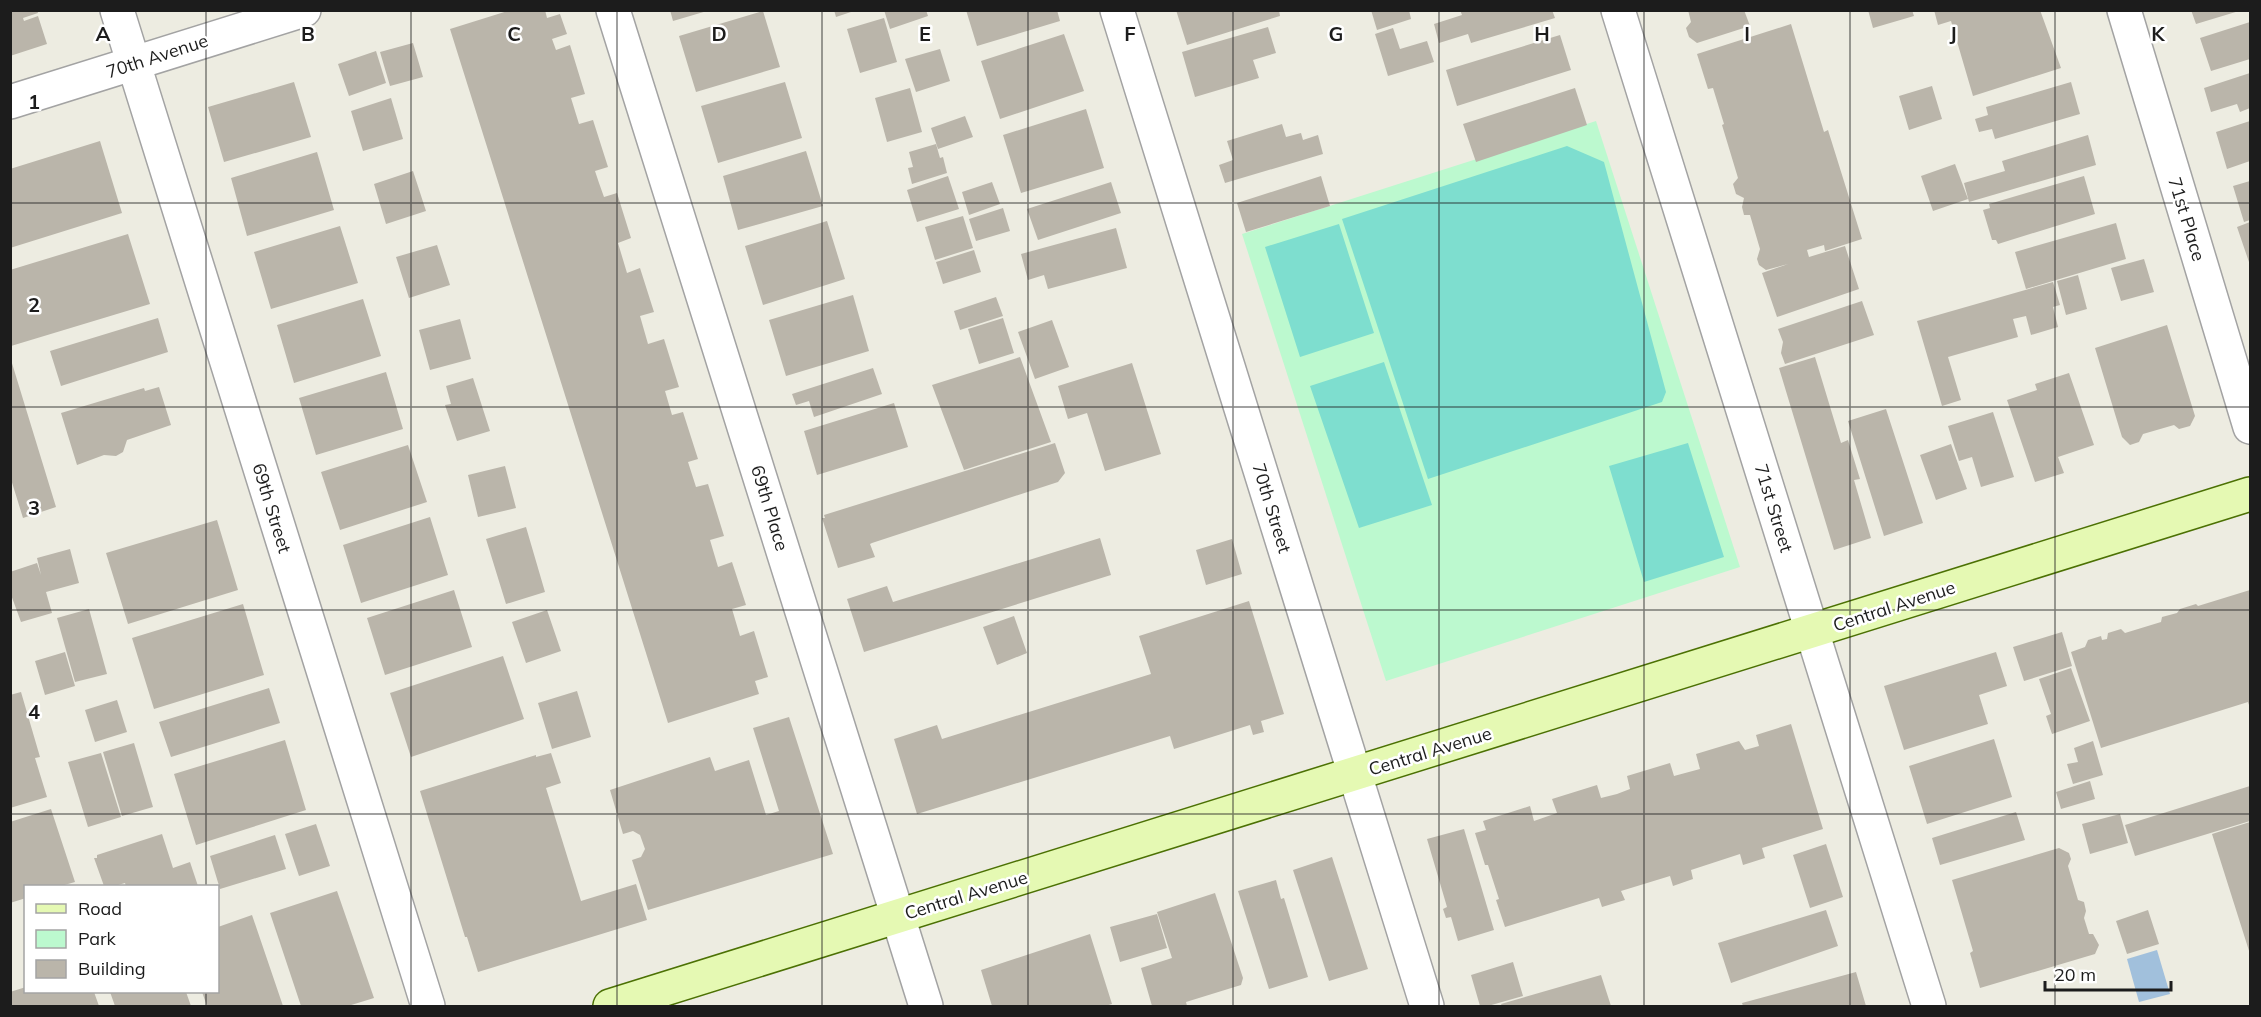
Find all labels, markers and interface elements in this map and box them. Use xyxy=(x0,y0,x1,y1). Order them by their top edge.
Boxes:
text: B xyxy=(301,21,315,46)
text: C xyxy=(507,21,521,46)
text: D xyxy=(711,21,727,46)
text: E xyxy=(919,21,931,46)
text: F xyxy=(1124,21,1136,46)
text: G xyxy=(1329,21,1343,46)
text: H xyxy=(1534,21,1550,46)
text: I xyxy=(1744,21,1750,46)
text: J xyxy=(1949,21,1957,46)
text: K xyxy=(2151,21,2165,46)
street label: 70th Avenue xyxy=(103,29,211,83)
text: 1 xyxy=(28,89,40,114)
street label: 71st Place xyxy=(2163,174,2211,264)
text: 2 xyxy=(28,292,40,317)
street label: 69th Street xyxy=(247,460,297,556)
street label: 70th Street xyxy=(1247,460,1297,556)
street label: 71st Street xyxy=(1750,461,1798,555)
street label: 69th Place xyxy=(746,462,794,554)
text: 3 xyxy=(28,495,40,520)
street label: Central Avenue xyxy=(1830,575,1958,637)
text: 4 xyxy=(28,699,40,724)
street label: Central Avenue xyxy=(1366,721,1494,781)
street label: Central Avenue xyxy=(902,865,1030,925)
legend xyxy=(24,885,219,993)
text: Road xyxy=(78,897,122,920)
text: Park xyxy=(78,927,117,950)
scale bar xyxy=(2045,954,2171,992)
text: Building xyxy=(78,957,146,980)
text: 20 m xyxy=(2054,963,2096,986)

